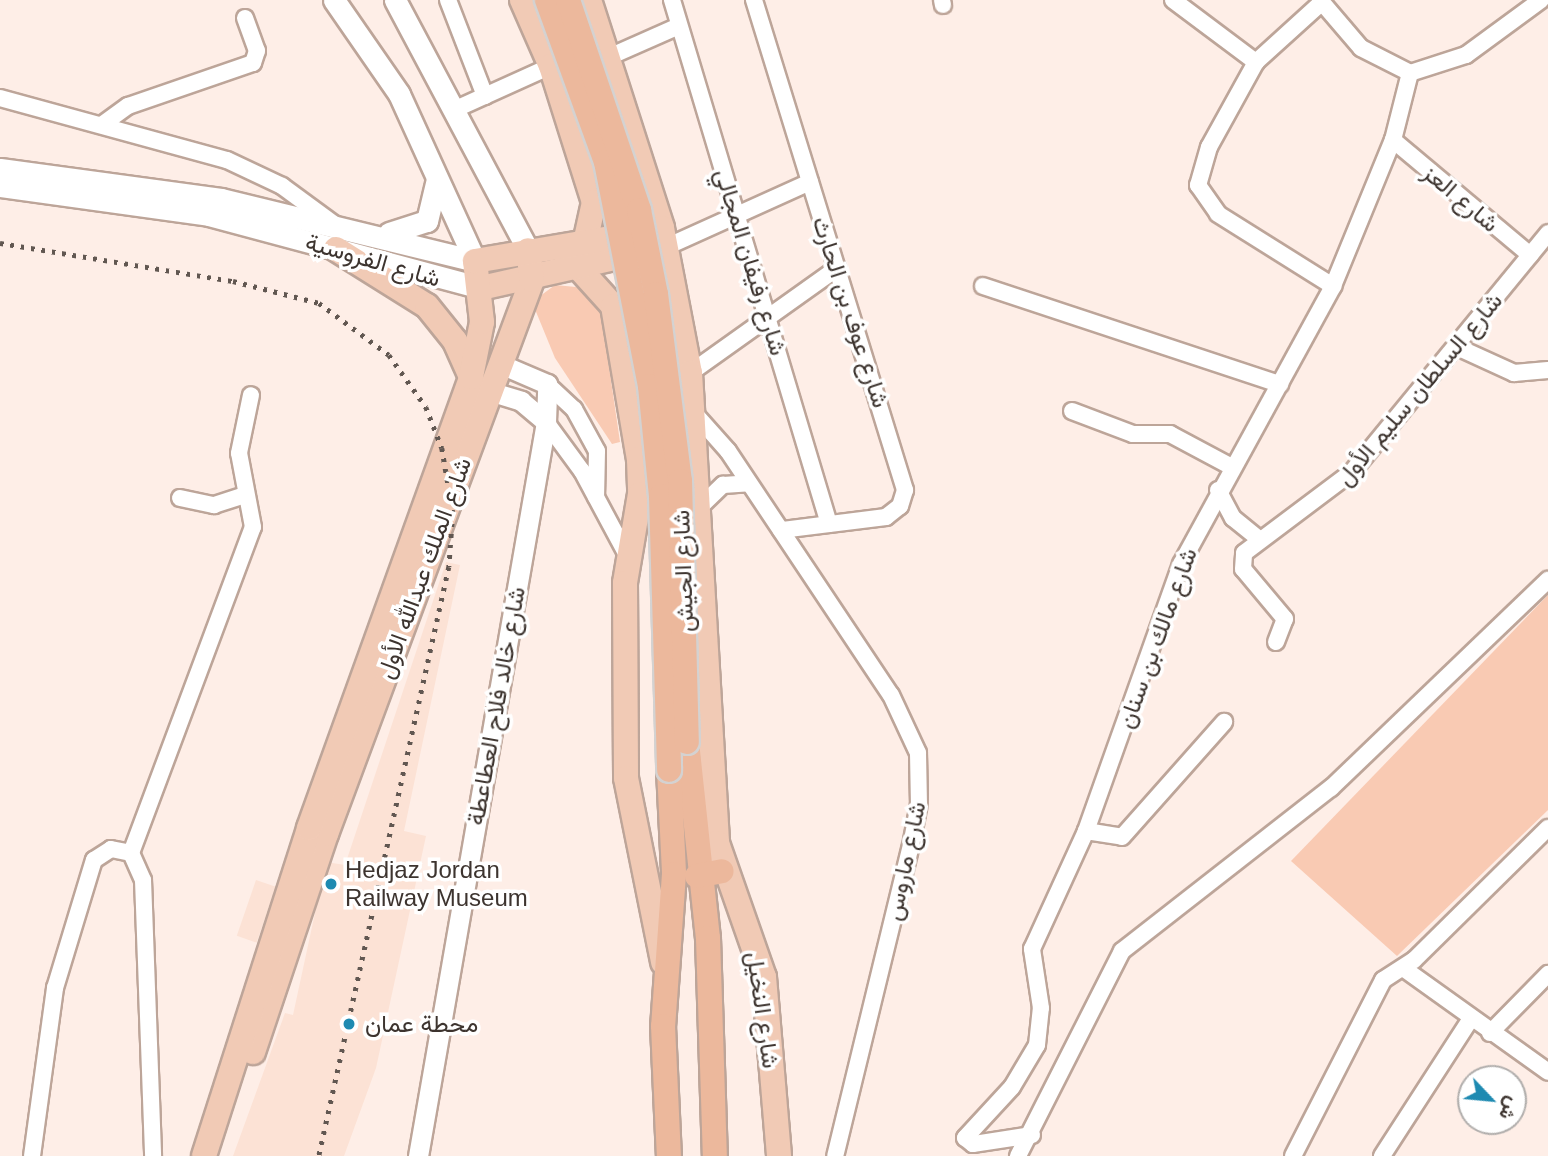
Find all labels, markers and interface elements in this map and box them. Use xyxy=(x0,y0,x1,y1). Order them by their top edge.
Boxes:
street label: شارع العز xyxy=(1417,158,1505,238)
street label: شارع رفيفان المجالي xyxy=(709,165,793,359)
street label: شارع عوف بن الحارث xyxy=(807,213,895,411)
street label: شارع الفروسية xyxy=(302,227,444,293)
street label: شارع السلطان سليم الأول xyxy=(1330,287,1508,491)
street label: شارع الملك عبدالله الأول xyxy=(371,454,477,682)
street label: شارع الجيش xyxy=(666,509,700,633)
street label: شارع مالك بن سنان xyxy=(1111,544,1203,732)
street label: شارع خالد فلاح العطاعطة xyxy=(461,585,531,827)
street label: شارع ماروس xyxy=(878,799,932,923)
place label: Hedjaz Jordan Railway Museum xyxy=(345,856,528,912)
marker: Hedjaz Jordan Railway Museum xyxy=(323,876,339,892)
street label: شارع النخيل xyxy=(741,950,785,1070)
place label: محطة عمان xyxy=(365,1010,478,1038)
marker: محطة عمان xyxy=(339,1014,359,1034)
north arrow xyxy=(1457,1065,1527,1135)
text: ش xyxy=(1495,1094,1524,1123)

